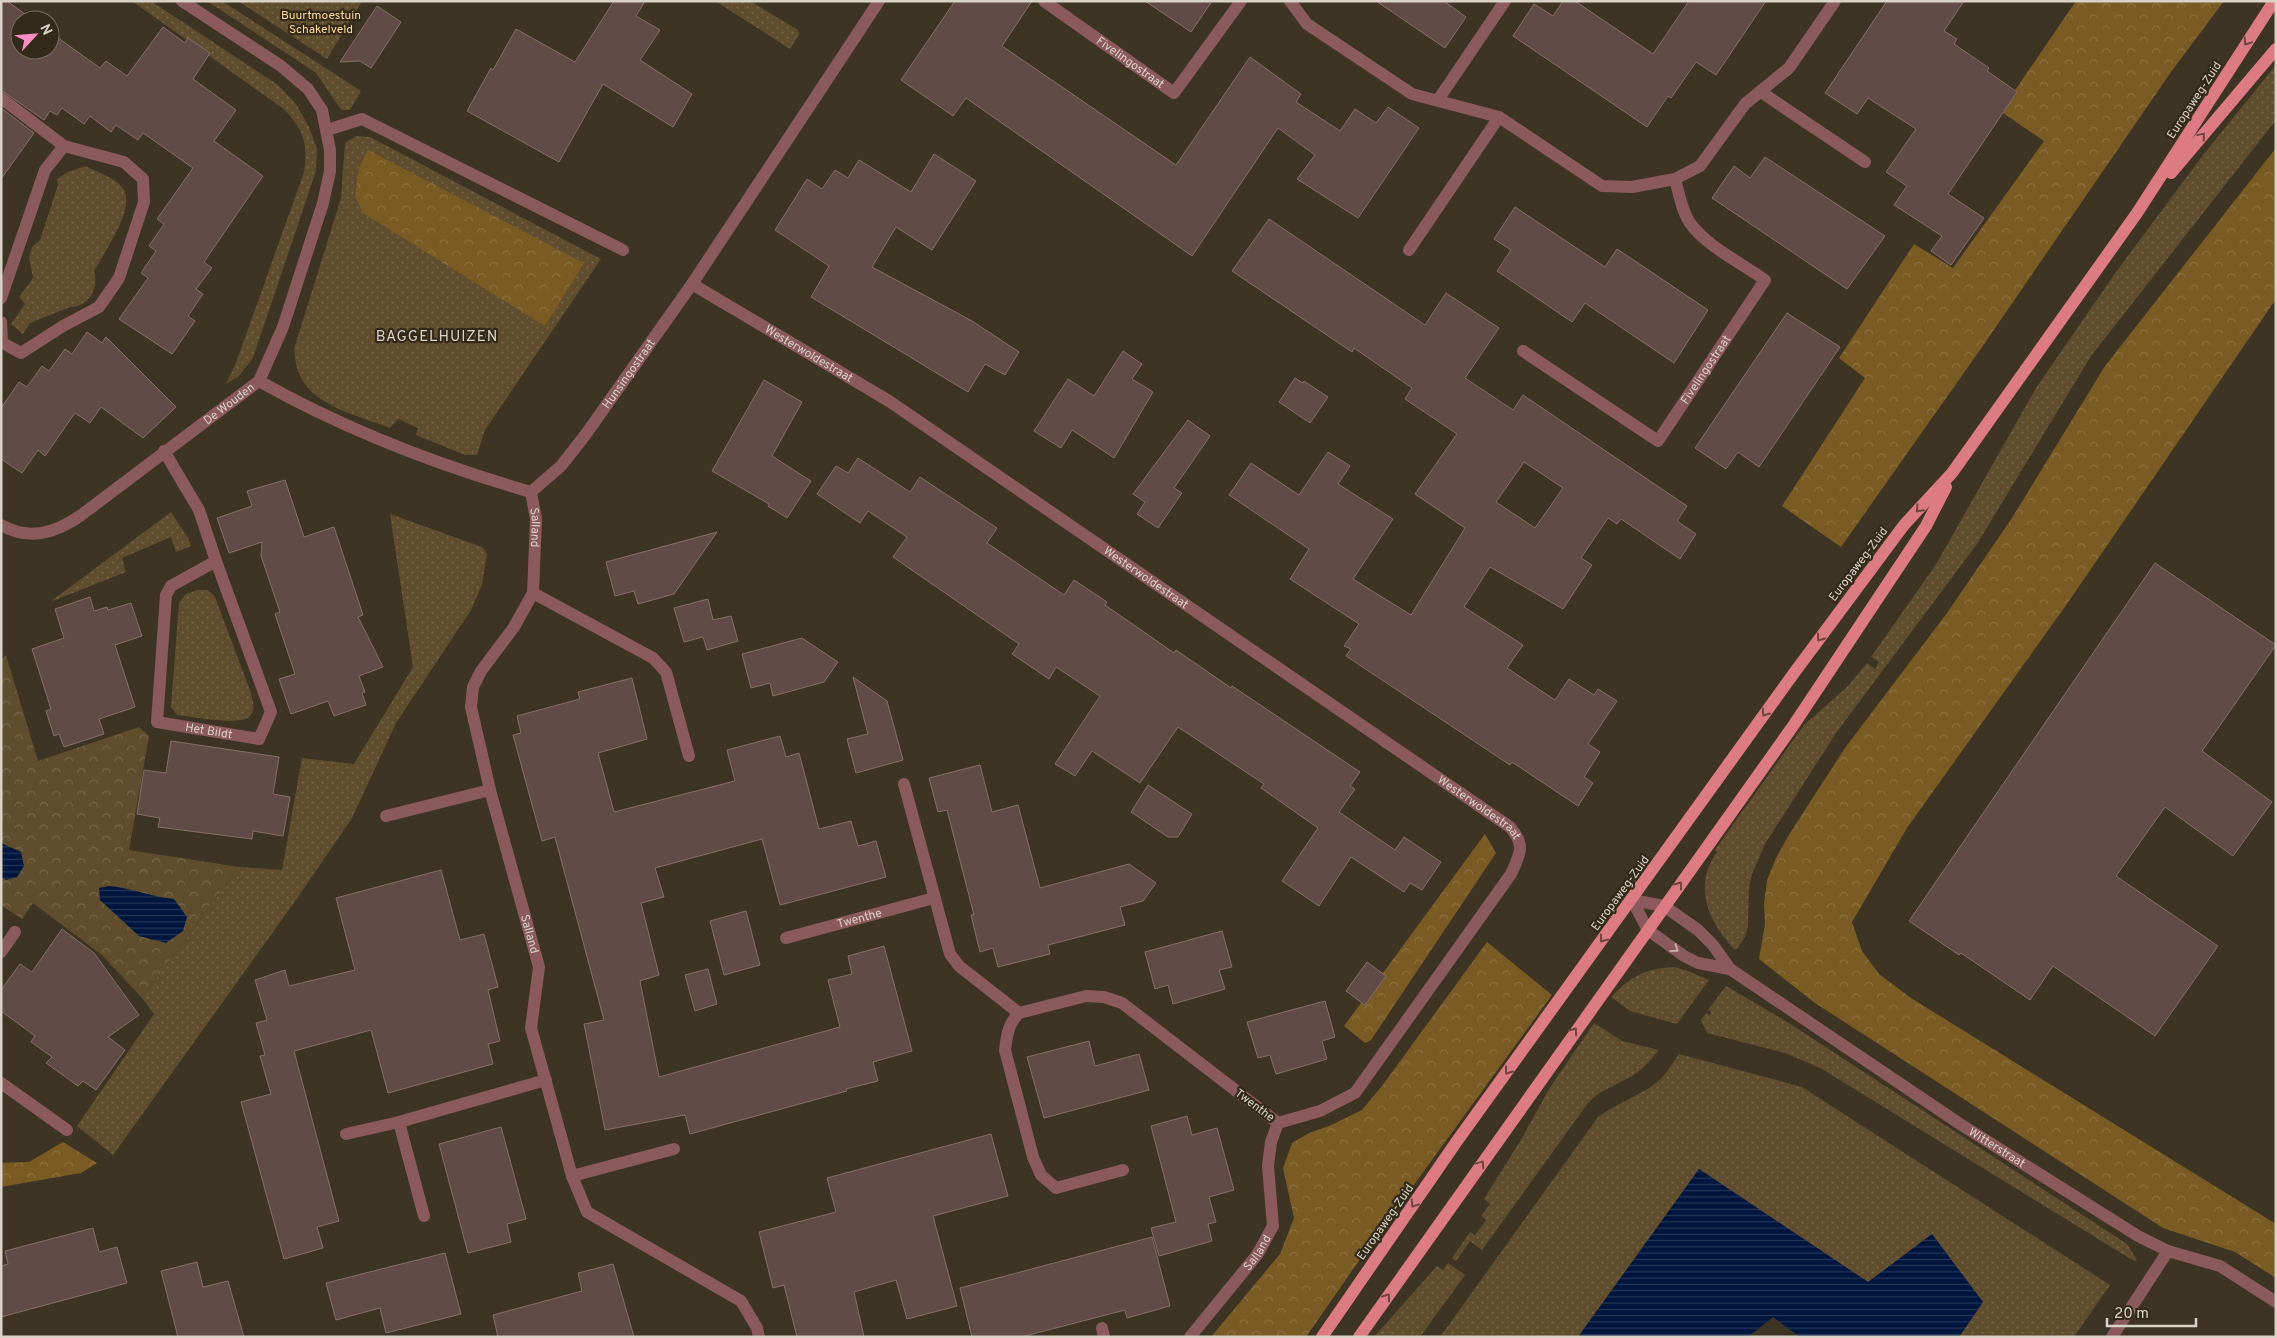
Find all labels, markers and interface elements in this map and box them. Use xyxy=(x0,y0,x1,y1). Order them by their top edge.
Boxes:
park label: Buurtmoestuin Schakelveld xyxy=(281,8,361,38)
north arrow xyxy=(10,10,60,60)
text: N xyxy=(35,22,55,38)
street label: Fivelingostraat xyxy=(1093,33,1167,93)
one-way arrow xyxy=(2244,37,2253,46)
street label: Europaweg-Zuid xyxy=(2164,59,2226,142)
one-way arrow xyxy=(2196,133,2205,142)
street label: Westerwoldestraat xyxy=(761,322,855,387)
district label: BAGGELHUIZEN xyxy=(376,328,498,347)
street label: Fivelingostraat xyxy=(1678,332,1735,408)
street label: Hunsingostraat xyxy=(599,336,660,413)
street label: De Wouden xyxy=(201,380,259,429)
one-way arrow xyxy=(1916,504,1925,513)
street label: Salland xyxy=(525,506,543,548)
street label: Europaweg-Zuid xyxy=(1826,524,1892,605)
street label: Westerwoldestraat xyxy=(1100,543,1191,613)
one-way arrow xyxy=(1817,632,1826,641)
one-way arrow xyxy=(1762,707,1771,717)
street label: Het Bildt xyxy=(184,720,233,743)
street label: Westerwoldestraat xyxy=(1434,772,1524,843)
street label: Europaweg-Zuid xyxy=(1588,853,1653,934)
one-way arrow xyxy=(1673,881,1682,891)
street label: Twenthe xyxy=(835,905,884,933)
street label: Salland xyxy=(516,913,542,956)
one-way arrow xyxy=(1601,933,1609,942)
one-way arrow xyxy=(1669,943,1679,952)
one-way arrow xyxy=(1568,1028,1578,1037)
one-way arrow xyxy=(1505,1065,1514,1075)
street label: Twenthe xyxy=(1231,1086,1278,1126)
street label: Witterstraat xyxy=(1965,1124,2028,1172)
one-way arrow xyxy=(1475,1160,1484,1170)
street label: Europaweg-Zuid xyxy=(1354,1182,1418,1264)
one-way arrow xyxy=(1411,1198,1420,1207)
street label: Salland xyxy=(1240,1232,1276,1275)
one-way arrow xyxy=(1381,1293,1390,1303)
scale bar xyxy=(2107,1296,2196,1328)
text: 20 m xyxy=(2114,1305,2149,1324)

